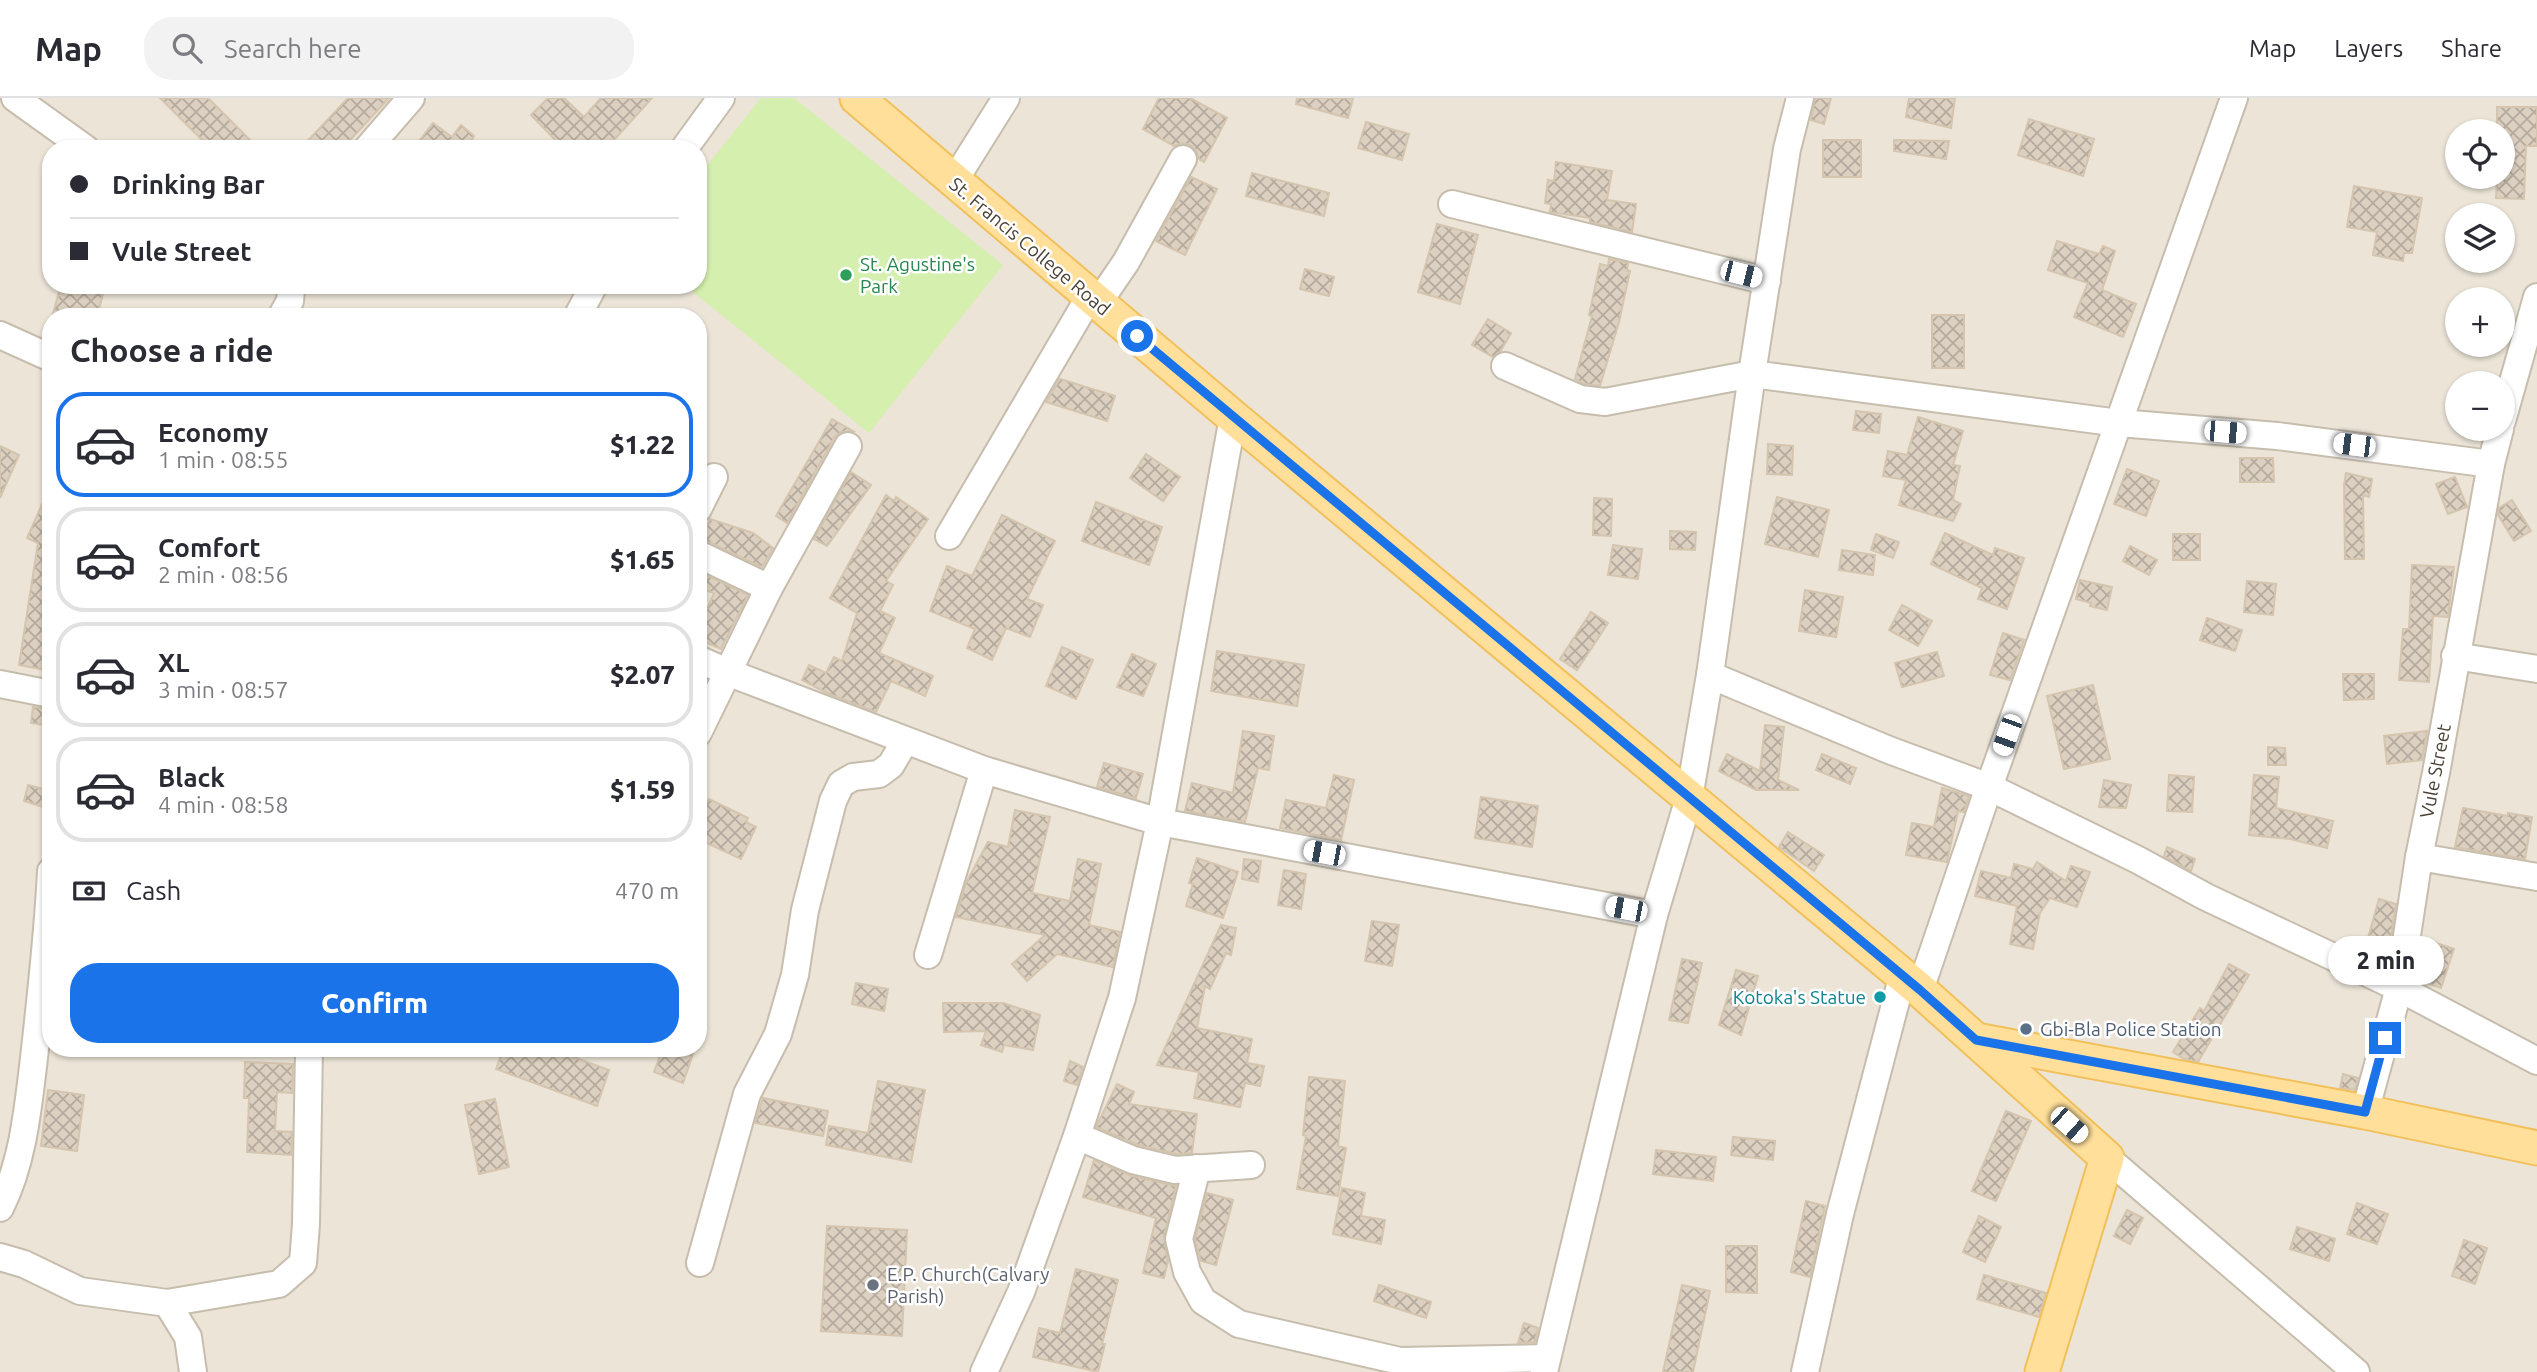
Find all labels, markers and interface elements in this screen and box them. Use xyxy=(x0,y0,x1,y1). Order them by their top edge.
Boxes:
search box xyxy=(144,17,634,80)
icon: search xyxy=(168,29,206,67)
text: Map xyxy=(35,30,102,67)
text: Search here xyxy=(224,34,362,63)
text: Map xyxy=(2249,35,2296,62)
text: Layers xyxy=(2334,35,2403,62)
text: Share xyxy=(2441,35,2502,62)
map controls xyxy=(2445,119,2515,441)
button: locate xyxy=(2445,119,2515,189)
text: Drinking Bar xyxy=(112,170,265,199)
street label: St. Francis College Road xyxy=(945,172,1115,320)
button: layers xyxy=(2445,203,2515,273)
text: Vule Street xyxy=(112,237,252,266)
place label: St. Agustine's Park xyxy=(860,253,975,297)
car xyxy=(1719,259,1764,289)
marker: St. Agustine's Park xyxy=(838,267,854,283)
button: + xyxy=(2445,287,2515,357)
route start xyxy=(1121,320,1153,352)
text: Choose a ride xyxy=(70,332,273,368)
button: − xyxy=(2445,371,2515,441)
icon: car xyxy=(74,413,137,476)
text: Economy xyxy=(158,418,268,447)
car xyxy=(2204,420,2247,444)
text: $1.22 xyxy=(610,430,675,459)
car xyxy=(2332,432,2377,458)
text: 1 min · 08:55 xyxy=(158,447,289,472)
icon: car xyxy=(74,528,137,591)
text: Comfort xyxy=(158,533,261,562)
text: $1.65 xyxy=(610,545,675,574)
text: 2 min · 08:56 xyxy=(158,562,289,587)
icon: car xyxy=(74,643,137,706)
text: XL xyxy=(158,648,189,677)
text: $2.07 xyxy=(610,660,675,689)
text: 3 min · 08:57 xyxy=(158,677,289,702)
car xyxy=(1990,712,2025,758)
street label: Vule Street xyxy=(2415,721,2455,820)
icon: car xyxy=(74,758,137,821)
text: Black xyxy=(158,763,225,792)
text: $1.59 xyxy=(610,775,675,804)
text: 4 min · 08:58 xyxy=(158,792,289,817)
car xyxy=(1302,839,1347,867)
icon: cash xyxy=(70,872,108,910)
text: Cash xyxy=(126,876,181,905)
text: 470 m xyxy=(615,878,679,903)
car xyxy=(1604,895,1649,923)
callout: 2 min xyxy=(2327,936,2443,986)
text: 2 min xyxy=(2357,948,2415,973)
button: Confirm xyxy=(70,963,679,1043)
place label: Kotoka's Statue xyxy=(1733,986,1866,1008)
marker: Kotoka's Statue xyxy=(1872,989,1888,1005)
place label: Gbi-Bla Police Station xyxy=(2040,1018,2222,1040)
marker: Gbi-Bla Police Station xyxy=(2018,1021,2034,1037)
route end xyxy=(2369,1022,2401,1054)
car xyxy=(2047,1103,2092,1147)
place label: E.P. Church(Calvary Parish) xyxy=(887,1263,1049,1307)
marker: E.P. Church(Calvary Parish) xyxy=(865,1277,881,1293)

